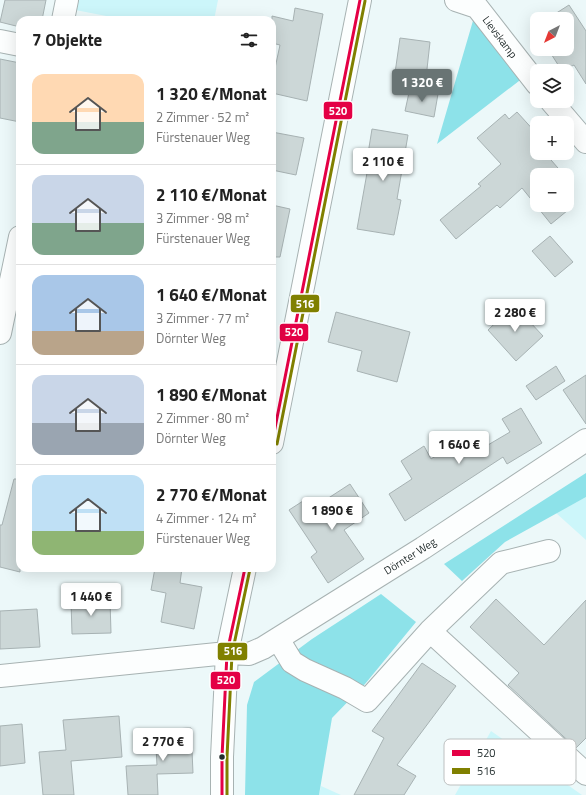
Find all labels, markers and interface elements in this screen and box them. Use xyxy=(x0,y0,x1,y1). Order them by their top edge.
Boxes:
north arrow xyxy=(530,12,574,56)
map controls xyxy=(530,12,574,212)
street label: Lievskamp xyxy=(479,13,521,62)
text: 7 Objekte xyxy=(32,27,102,53)
icon: filters xyxy=(238,29,260,51)
button: layers xyxy=(530,64,574,108)
pin: 1 320 € xyxy=(385,69,459,103)
text: 1 320 € xyxy=(401,72,443,92)
text: 1 320 €/Monat xyxy=(156,81,267,107)
icon: home xyxy=(64,90,112,138)
line badge: 520 xyxy=(323,101,353,120)
text: 520 xyxy=(329,103,347,119)
text: 2 Zimmer · 52 m² xyxy=(156,107,249,127)
button: + xyxy=(530,116,574,160)
text: Fürstenauer Weg xyxy=(156,127,250,147)
pin: 2 110 € xyxy=(346,148,420,182)
text: 2 110 € xyxy=(362,151,404,171)
button: − xyxy=(530,168,574,212)
text: 2 110 €/Monat xyxy=(156,182,267,208)
icon: home xyxy=(64,191,112,239)
text: 3 Zimmer · 98 m² xyxy=(156,208,249,228)
text: Fürstenauer Weg xyxy=(156,228,250,248)
text: 1 640 €/Monat xyxy=(156,282,267,308)
icon: home xyxy=(64,291,112,339)
line badge: 516 xyxy=(290,294,320,313)
text: 516 xyxy=(296,296,314,312)
pin: 2 280 € xyxy=(478,299,552,333)
text: 2 280 € xyxy=(494,302,536,322)
text: 3 Zimmer · 77 m² xyxy=(156,308,249,328)
line badge: 520 xyxy=(279,323,309,342)
text: 520 xyxy=(285,324,303,340)
text: Dörnter Weg xyxy=(156,328,226,348)
text: 1 890 €/Monat xyxy=(156,382,267,408)
icon: home xyxy=(64,391,112,439)
text: 2 Zimmer · 80 m² xyxy=(156,408,249,428)
text: Dörnter Weg xyxy=(156,428,226,448)
pin: 1 640 € xyxy=(422,431,496,465)
text: 1 640 € xyxy=(438,434,480,454)
text: 2 770 €/Monat xyxy=(156,482,267,508)
icon: home xyxy=(64,491,112,539)
pin: 1 890 € xyxy=(295,497,369,531)
text: 1 890 € xyxy=(311,500,353,520)
text: 4 Zimmer · 124 m² xyxy=(156,508,257,528)
text: Fürstenauer Weg xyxy=(156,528,250,548)
street label: Dörnter Weg xyxy=(381,533,440,578)
pin: 1 440 € xyxy=(54,583,128,617)
text: 1 440 € xyxy=(70,586,112,606)
line badge: 516 xyxy=(217,642,248,661)
text: 516 xyxy=(224,643,242,659)
line badge: 520 xyxy=(210,671,241,690)
text: 520 xyxy=(217,672,235,688)
pin: 2 770 € xyxy=(126,728,200,762)
text: 2 770 € xyxy=(142,731,184,751)
legend xyxy=(444,739,576,785)
text: 520 xyxy=(477,745,495,761)
unlabelled marker xyxy=(217,752,227,762)
text: 516 xyxy=(477,763,495,779)

